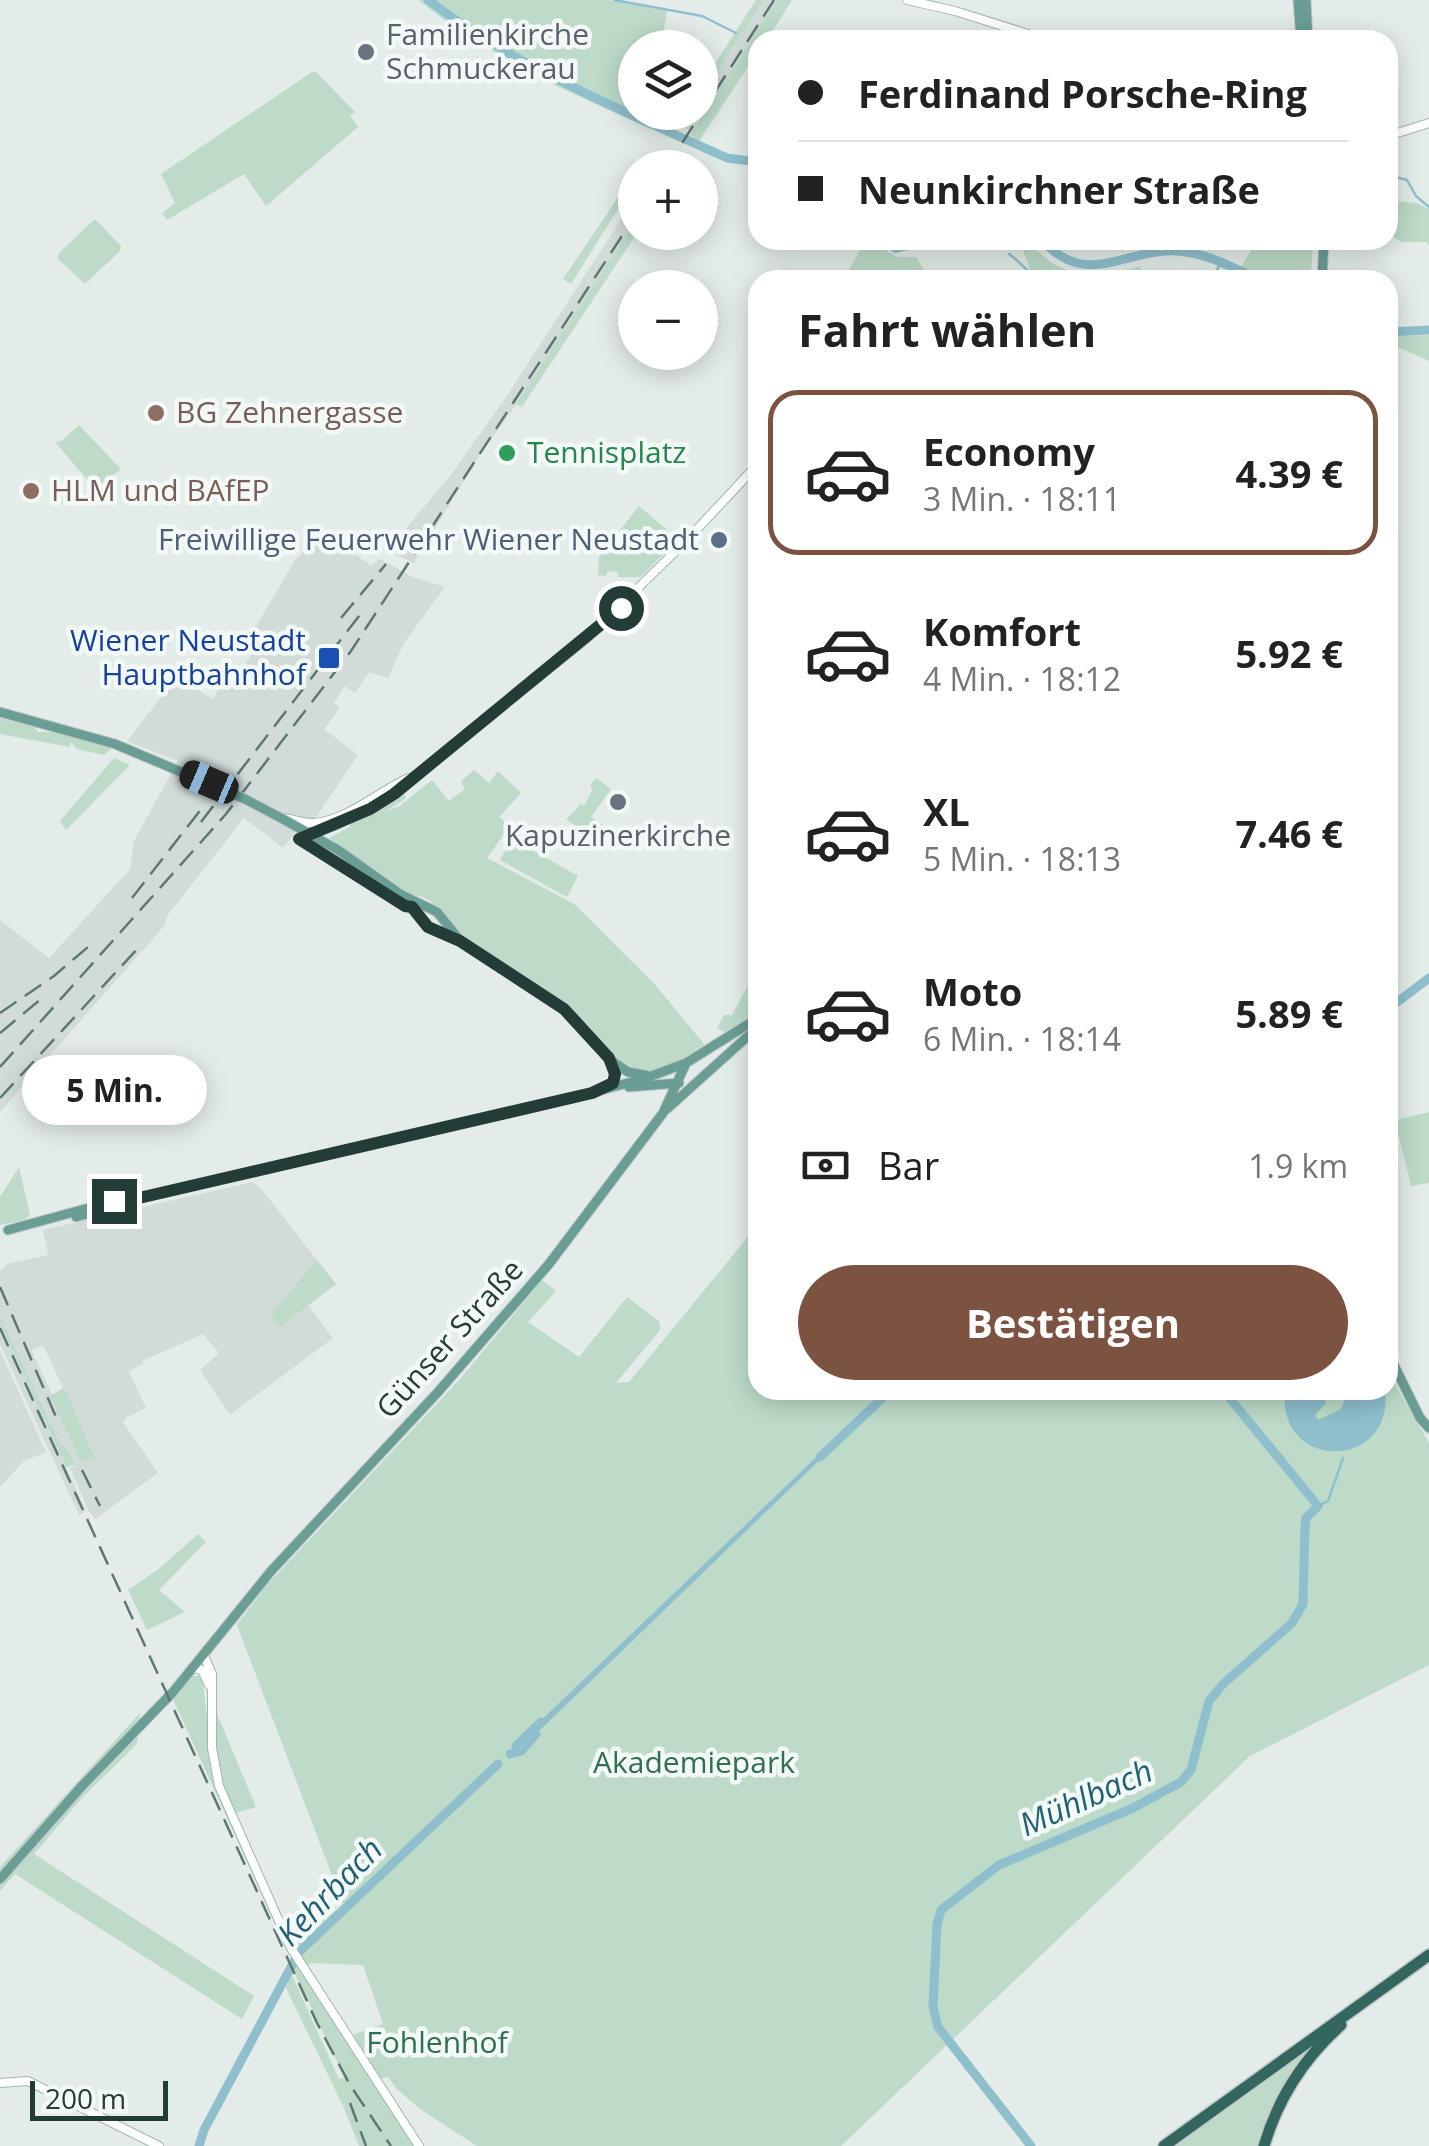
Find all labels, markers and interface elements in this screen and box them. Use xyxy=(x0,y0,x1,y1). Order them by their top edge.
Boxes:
place label: Familienkirche Schmuckerau xyxy=(386,13,589,88)
map controls xyxy=(618,30,718,370)
button: layers xyxy=(618,30,718,130)
marker: Familienkirche Schmuckerau xyxy=(355,41,377,63)
text: Ferdinand Porsche-Ring xyxy=(858,67,1307,119)
button: + xyxy=(618,150,718,250)
text: Neunkirchner Straße xyxy=(858,163,1260,215)
button: − xyxy=(618,270,718,370)
text: Fahrt wählen xyxy=(798,299,1096,360)
place label: BG Zehnergasse xyxy=(176,391,403,432)
marker: BG Zehnergasse xyxy=(145,402,167,424)
text: Economy xyxy=(923,425,1095,477)
icon: car xyxy=(803,428,893,518)
place label: Tennisplatz xyxy=(527,431,686,472)
marker: Tennisplatz xyxy=(496,442,518,464)
text: 4.39 € xyxy=(1235,447,1343,499)
place label: HLM und BAfEP xyxy=(51,469,270,510)
text: 3 Min. · 18:11 xyxy=(923,477,1121,520)
marker: HLM und BAfEP xyxy=(20,480,42,502)
place label: Freiwillige Feuerwehr Wiener Neustadt xyxy=(158,518,699,559)
marker: Freiwillige Feuerwehr Wiener Neustadt xyxy=(708,529,730,551)
route start xyxy=(599,586,644,631)
text: Komfort xyxy=(923,605,1081,657)
icon: car xyxy=(803,608,893,698)
place label: Wiener Neustadt Hauptbahnhof xyxy=(70,619,308,694)
text: 5.92 € xyxy=(1235,627,1343,679)
marker: Wiener Neustadt Hauptbahnhof xyxy=(316,645,342,671)
text: 4 Min. · 18:12 xyxy=(923,657,1121,700)
car xyxy=(176,756,242,808)
text: XL xyxy=(923,785,970,837)
icon: car xyxy=(803,788,893,878)
marker: Kapuzinerkirche xyxy=(607,791,629,813)
text: 7.46 € xyxy=(1235,807,1343,859)
place label: Kapuzinerkirche xyxy=(505,814,731,855)
text: 5 Min. · 18:13 xyxy=(923,837,1121,880)
text: Moto xyxy=(923,965,1022,1017)
icon: car xyxy=(803,968,893,1058)
text: 5.89 € xyxy=(1235,987,1343,1039)
text: 6 Min. · 18:14 xyxy=(923,1017,1121,1060)
callout: 5 Min. xyxy=(22,1056,206,1126)
text: 5 Min. xyxy=(66,1068,163,1111)
icon: cash xyxy=(798,1138,853,1193)
text: Bar xyxy=(878,1139,939,1191)
text: 1.9 km xyxy=(1248,1144,1348,1187)
route end xyxy=(92,1179,137,1224)
street label: Günser Straße xyxy=(366,1249,532,1427)
button: Bestätigen xyxy=(798,1265,1348,1380)
park label: Akademiepark xyxy=(593,1741,795,1782)
water label: Mühlbach xyxy=(1012,1748,1159,1845)
water label: Kehrbach xyxy=(267,1828,391,1954)
park label: Fohlenhof xyxy=(366,2021,510,2062)
scale bar xyxy=(30,2076,168,2120)
text: 200 m xyxy=(45,2079,126,2117)

